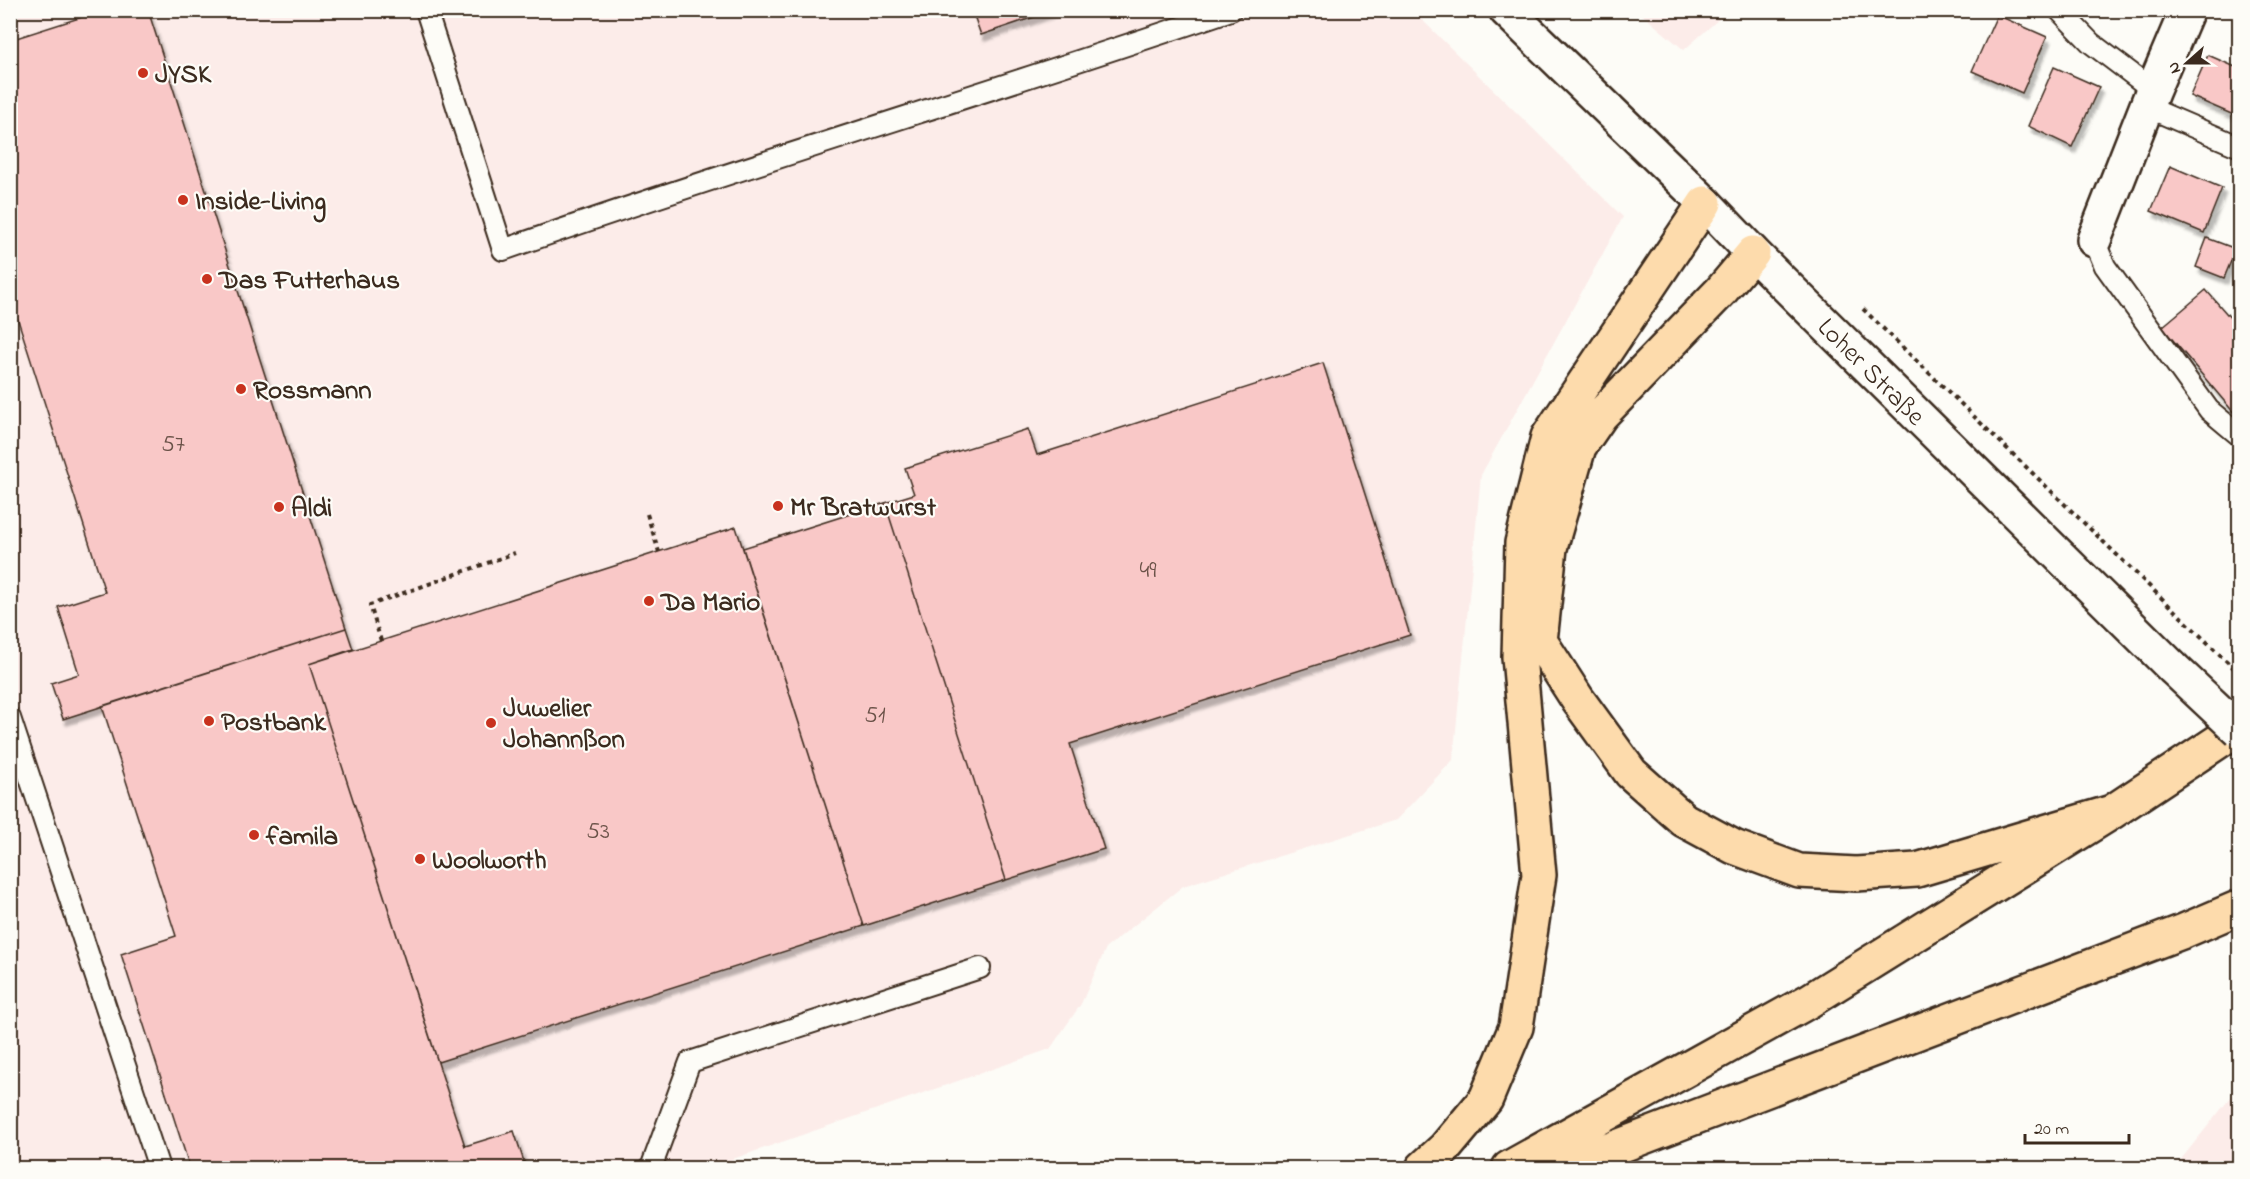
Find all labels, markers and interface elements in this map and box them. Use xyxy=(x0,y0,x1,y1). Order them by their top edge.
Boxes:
north arrow xyxy=(2157,33,2217,93)
place label: JYSK xyxy=(155,56,212,95)
text: N xyxy=(2162,58,2188,77)
marker: JYSK xyxy=(136,66,150,80)
place label: Inside-Living xyxy=(195,183,326,223)
marker: Inside-Living xyxy=(176,193,190,207)
place label: Das Futterhaus xyxy=(217,262,400,301)
marker: Das Futterhaus xyxy=(200,272,214,286)
street label: Loher Straße xyxy=(1807,310,1934,436)
place label: Rossmann xyxy=(253,372,372,411)
marker: Rossmann xyxy=(234,382,248,396)
house number: 57 xyxy=(161,428,185,463)
place label: Mr Bratwurst xyxy=(790,489,937,528)
place label: Aldi xyxy=(291,490,332,529)
marker: Mr Bratwurst xyxy=(771,499,785,513)
marker: Aldi xyxy=(272,500,286,514)
house number: 49 xyxy=(1139,554,1157,589)
place label: Da Mario xyxy=(659,584,760,623)
marker: Da Mario xyxy=(642,594,656,608)
place label: Juwelier Johannßon xyxy=(503,690,625,760)
house number: 51 xyxy=(864,699,886,734)
place label: Postbank xyxy=(221,704,327,743)
marker: Postbank xyxy=(202,714,216,728)
marker: Juwelier Johannßon xyxy=(484,716,498,730)
house number: 53 xyxy=(586,815,610,850)
place label: famila xyxy=(265,818,338,857)
marker: famila xyxy=(247,828,261,842)
place label: Woolworth xyxy=(432,842,546,881)
marker: Woolworth xyxy=(413,852,427,866)
scale bar xyxy=(2025,1107,2128,1145)
text: 20 m xyxy=(2034,1117,2069,1143)

